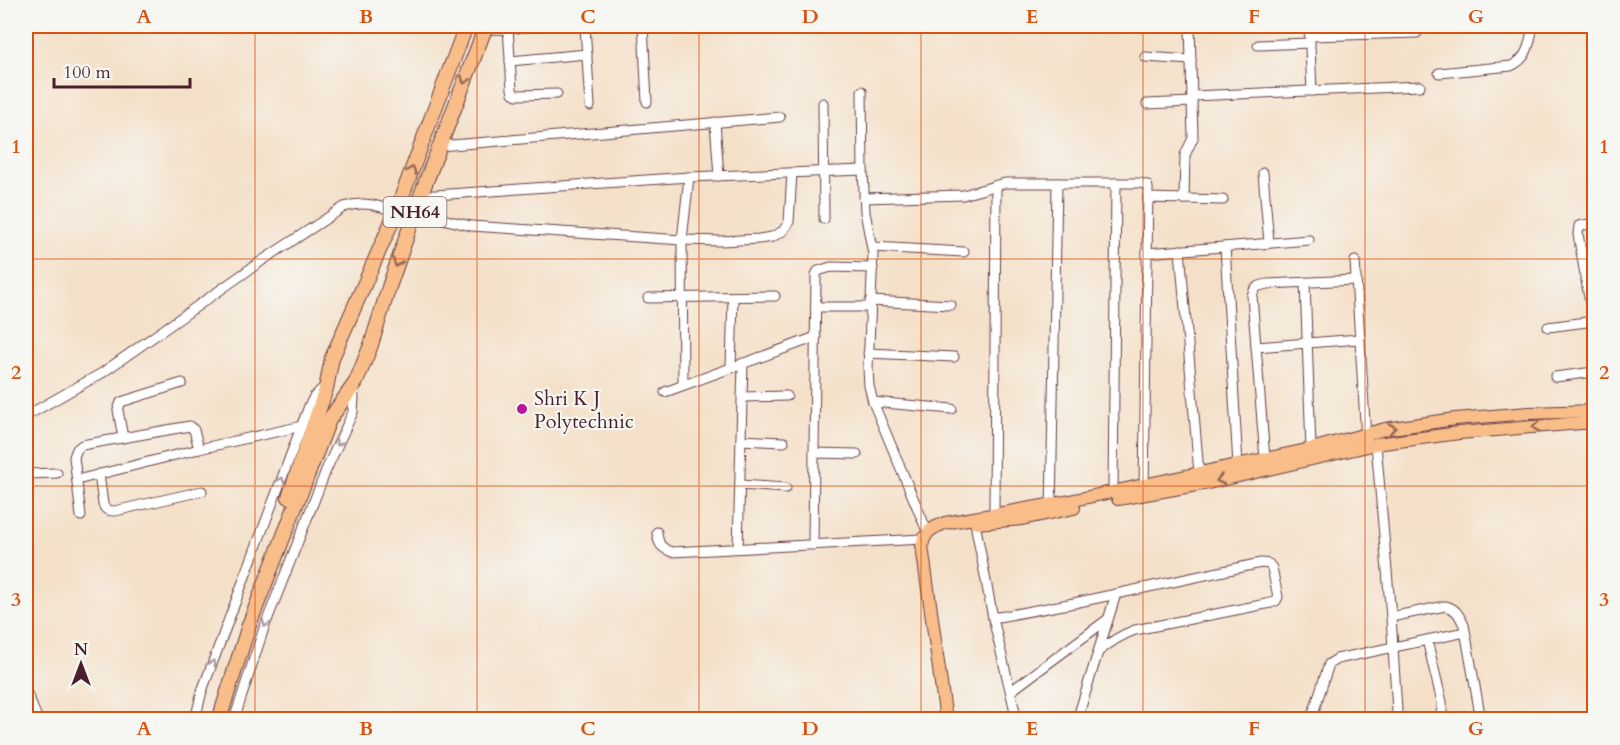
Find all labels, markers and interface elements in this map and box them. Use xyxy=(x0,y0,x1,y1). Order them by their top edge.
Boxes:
text: A xyxy=(136,3,152,30)
text: B xyxy=(359,3,373,30)
text: C xyxy=(580,3,596,30)
text: D xyxy=(801,3,819,30)
text: E xyxy=(1026,3,1038,30)
text: F xyxy=(1248,3,1260,30)
text: G xyxy=(1468,3,1484,30)
scale bar xyxy=(54,51,190,89)
text: 100 m xyxy=(63,60,111,85)
one-way arrow xyxy=(460,74,472,85)
text: 1 xyxy=(11,133,21,160)
text: 1 xyxy=(1599,133,1609,160)
one-way arrow xyxy=(405,165,418,176)
road number: NH64 xyxy=(384,197,446,227)
one-way arrow xyxy=(392,257,405,268)
text: 2 xyxy=(11,359,21,386)
text: 2 xyxy=(1599,359,1609,386)
place label: Shri K J Polytechnic xyxy=(534,385,634,435)
marker: Shri K J Polytechnic xyxy=(515,402,529,416)
one-way arrow xyxy=(1532,420,1541,433)
one-way arrow xyxy=(1388,423,1397,435)
one-way arrow xyxy=(334,436,346,447)
one-way arrow xyxy=(1215,472,1225,485)
one-way arrow xyxy=(274,477,286,488)
text: 3 xyxy=(11,586,21,613)
text: 3 xyxy=(1599,586,1609,613)
one-way arrow xyxy=(261,617,273,628)
north arrow xyxy=(51,634,111,694)
text: N xyxy=(74,639,88,661)
one-way arrow xyxy=(205,659,218,670)
text: A xyxy=(136,715,152,742)
text: B xyxy=(359,715,373,742)
text: C xyxy=(580,715,596,742)
text: D xyxy=(801,715,819,742)
text: E xyxy=(1026,715,1038,742)
text: F xyxy=(1248,715,1260,742)
text: G xyxy=(1468,715,1484,742)

